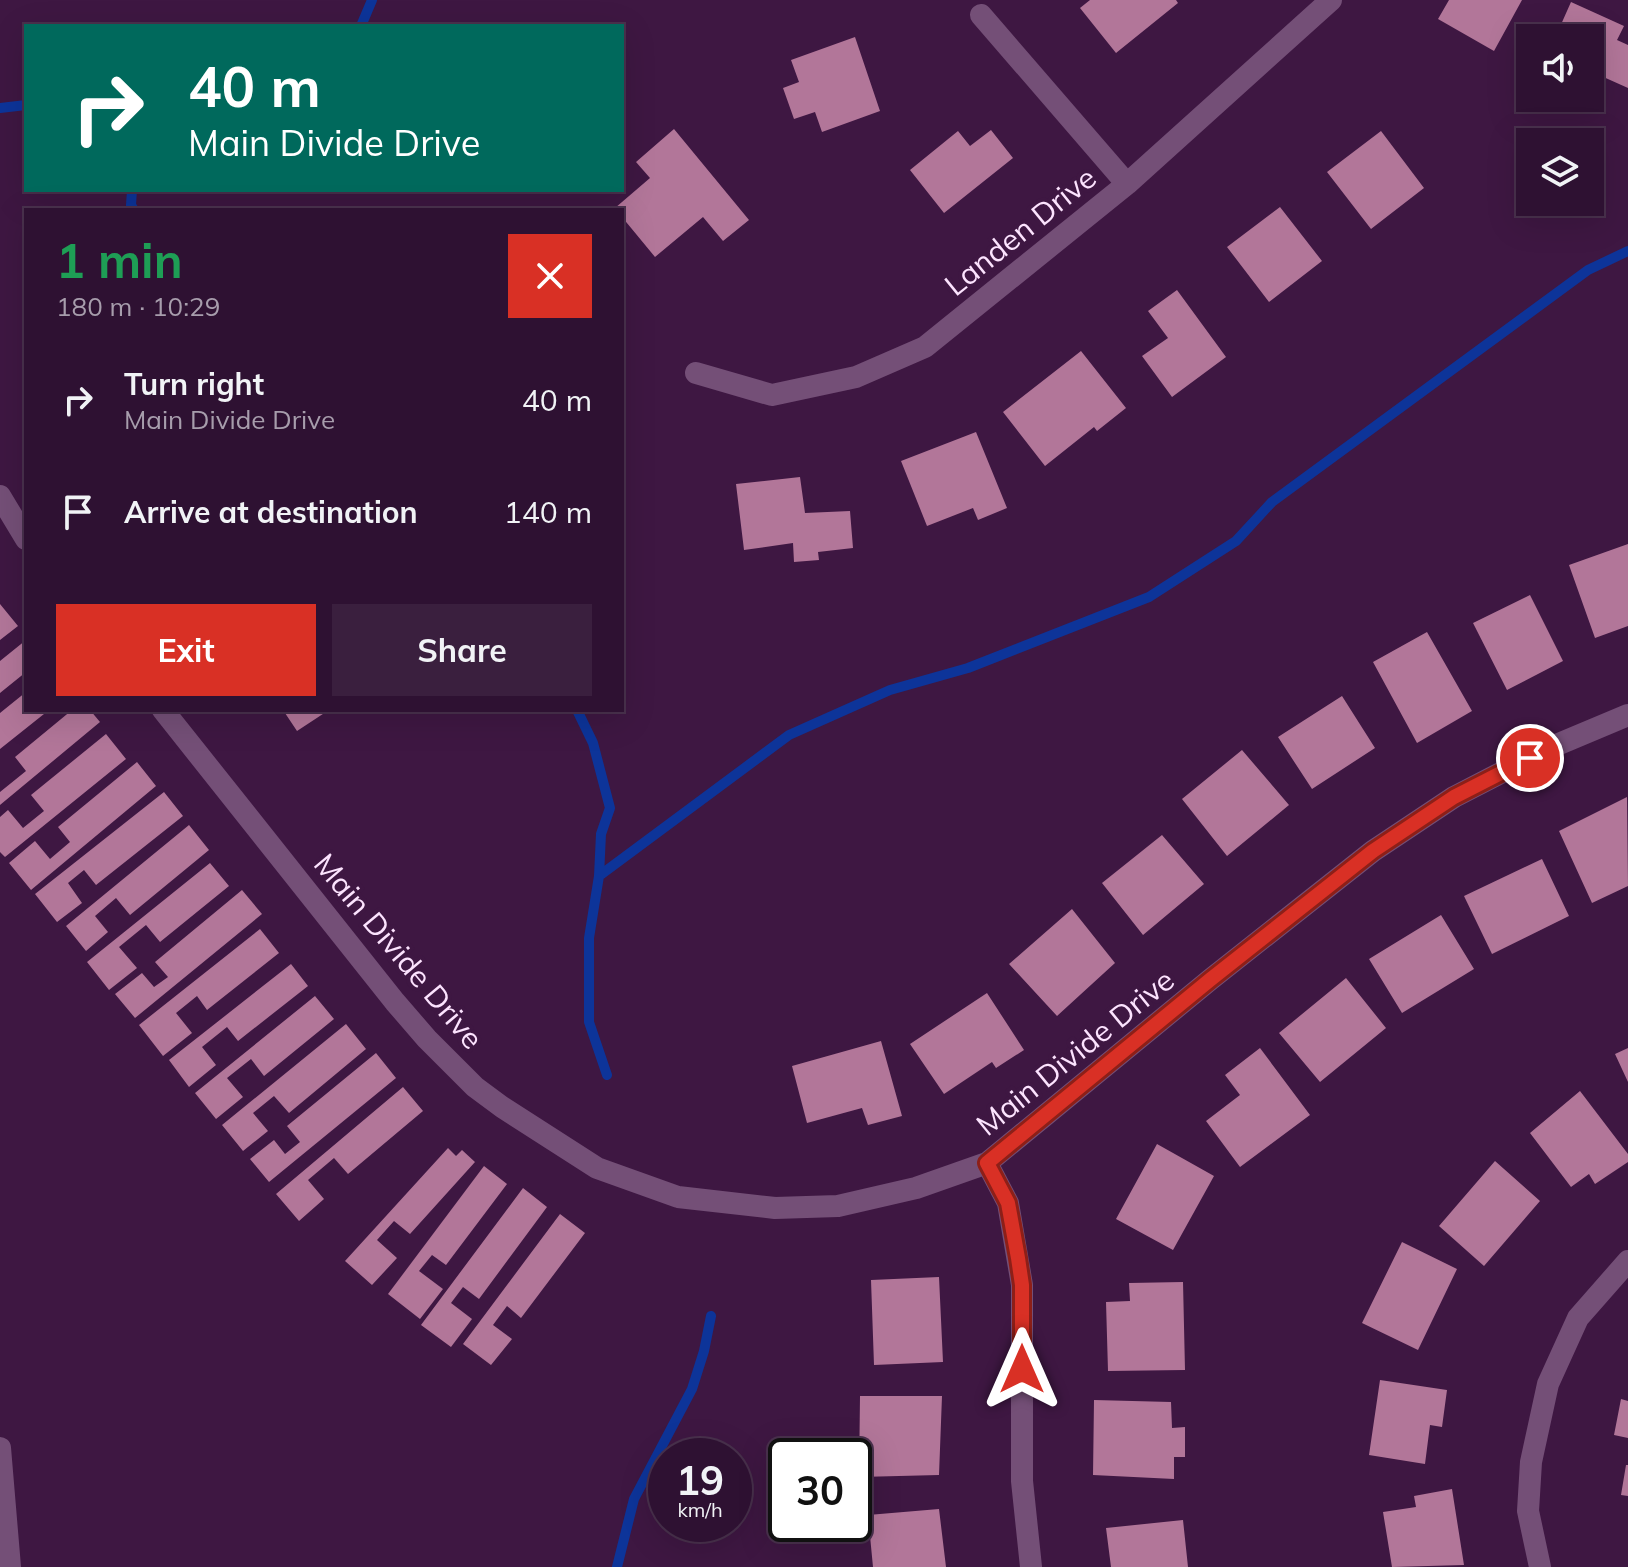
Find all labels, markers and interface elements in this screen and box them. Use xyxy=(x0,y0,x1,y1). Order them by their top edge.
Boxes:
map controls xyxy=(1516,24,1604,216)
button: sound xyxy=(1516,24,1604,112)
text: 40 m xyxy=(188,51,321,121)
icon: right xyxy=(56,56,160,160)
text: Main Divide Drive xyxy=(188,120,480,165)
button: layers xyxy=(1516,128,1604,216)
street label: Landen Drive xyxy=(936,158,1104,304)
text: 1 min xyxy=(56,230,183,290)
button: close xyxy=(508,234,592,318)
text: 180 m · 10:29 xyxy=(56,290,220,323)
text: Turn right xyxy=(124,365,264,403)
icon: right xyxy=(56,378,100,422)
text: 40 m xyxy=(522,381,592,419)
text: Main Divide Drive xyxy=(124,403,335,436)
icon: arrive xyxy=(56,490,100,534)
text: Arrive at destination xyxy=(124,493,418,531)
text: 140 m xyxy=(504,493,592,531)
button: Exit xyxy=(56,604,316,696)
button: Share xyxy=(332,604,592,696)
pin xyxy=(1496,724,1564,792)
icon: arrive xyxy=(1508,736,1552,780)
street label: Main Divide Drive xyxy=(306,846,492,1056)
street label: Main Divide Drive xyxy=(968,961,1182,1143)
position arrow xyxy=(980,1327,1064,1411)
speed limit sign: 30 xyxy=(768,1438,872,1542)
text: 19 xyxy=(676,1455,724,1505)
text: km/h xyxy=(677,1497,723,1522)

